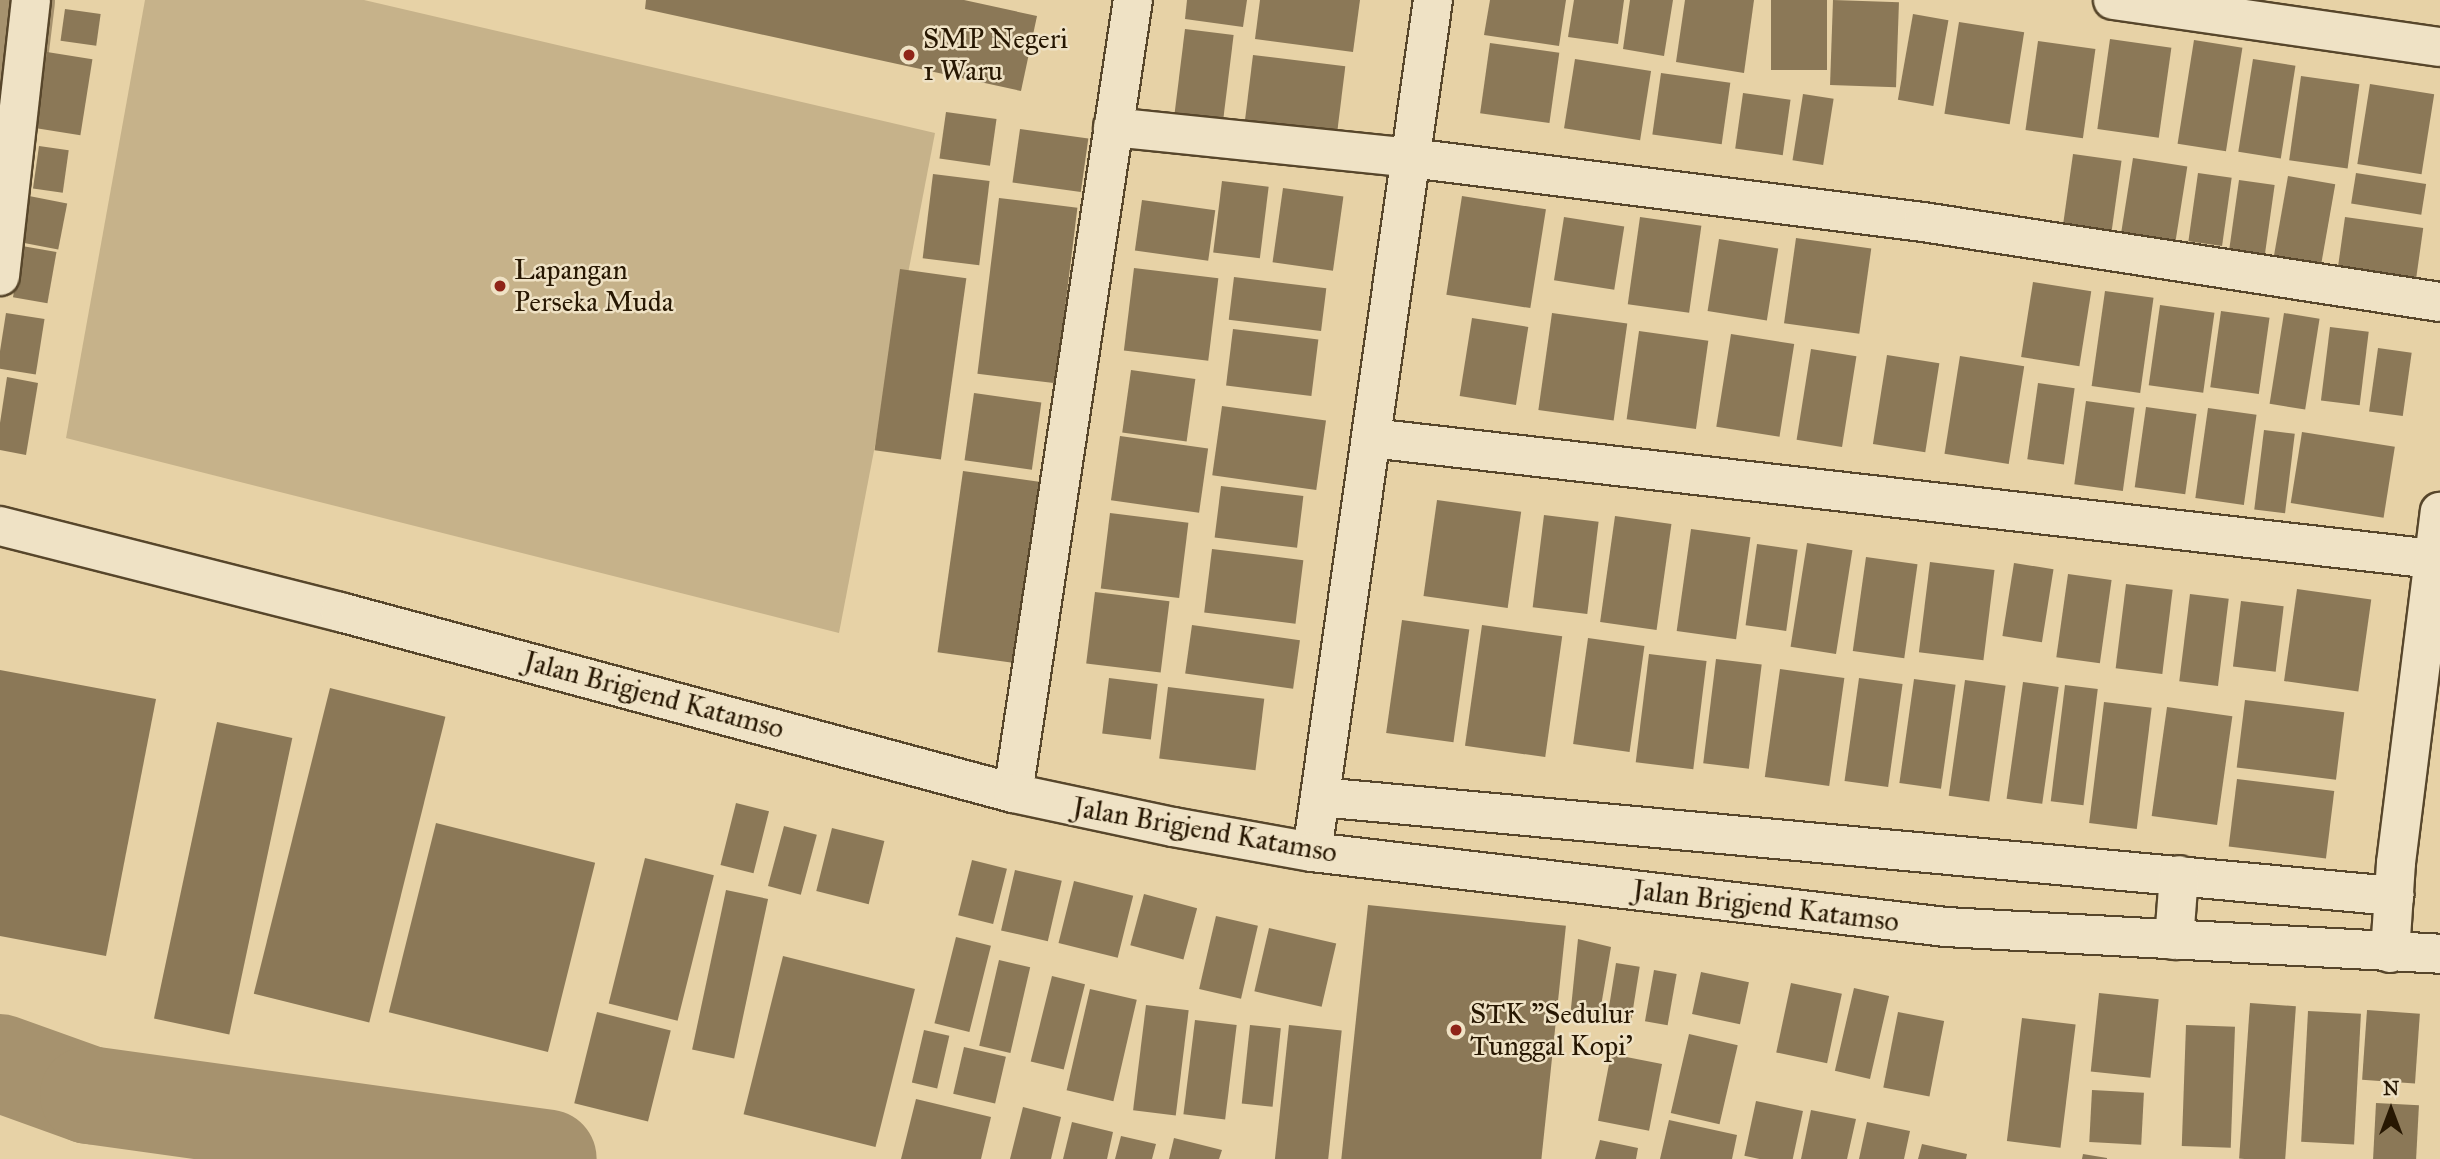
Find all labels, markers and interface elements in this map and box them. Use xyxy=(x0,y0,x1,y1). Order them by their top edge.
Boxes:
place label: SMP Negeri 1 Waru xyxy=(923,22,1068,88)
marker: SMP Negeri 1 Waru xyxy=(901,47,917,63)
place label: Lapangan Perseka Muda xyxy=(514,253,674,319)
marker: Lapangan Perseka Muda xyxy=(492,278,508,294)
street label: Jalan Brigjend Katamso xyxy=(520,644,788,746)
street label: Jalan Brigjend Katamso xyxy=(1070,790,1340,870)
street label: Jalan Brigjend Katamso xyxy=(1631,873,1901,939)
place label: STK "Sedulur Tunggal Kopi' xyxy=(1470,997,1634,1063)
marker: STK "Sedulur Tunggal Kopi' xyxy=(1448,1022,1464,1038)
north arrow xyxy=(2356,1075,2426,1145)
text: N xyxy=(2383,1077,2399,1100)

